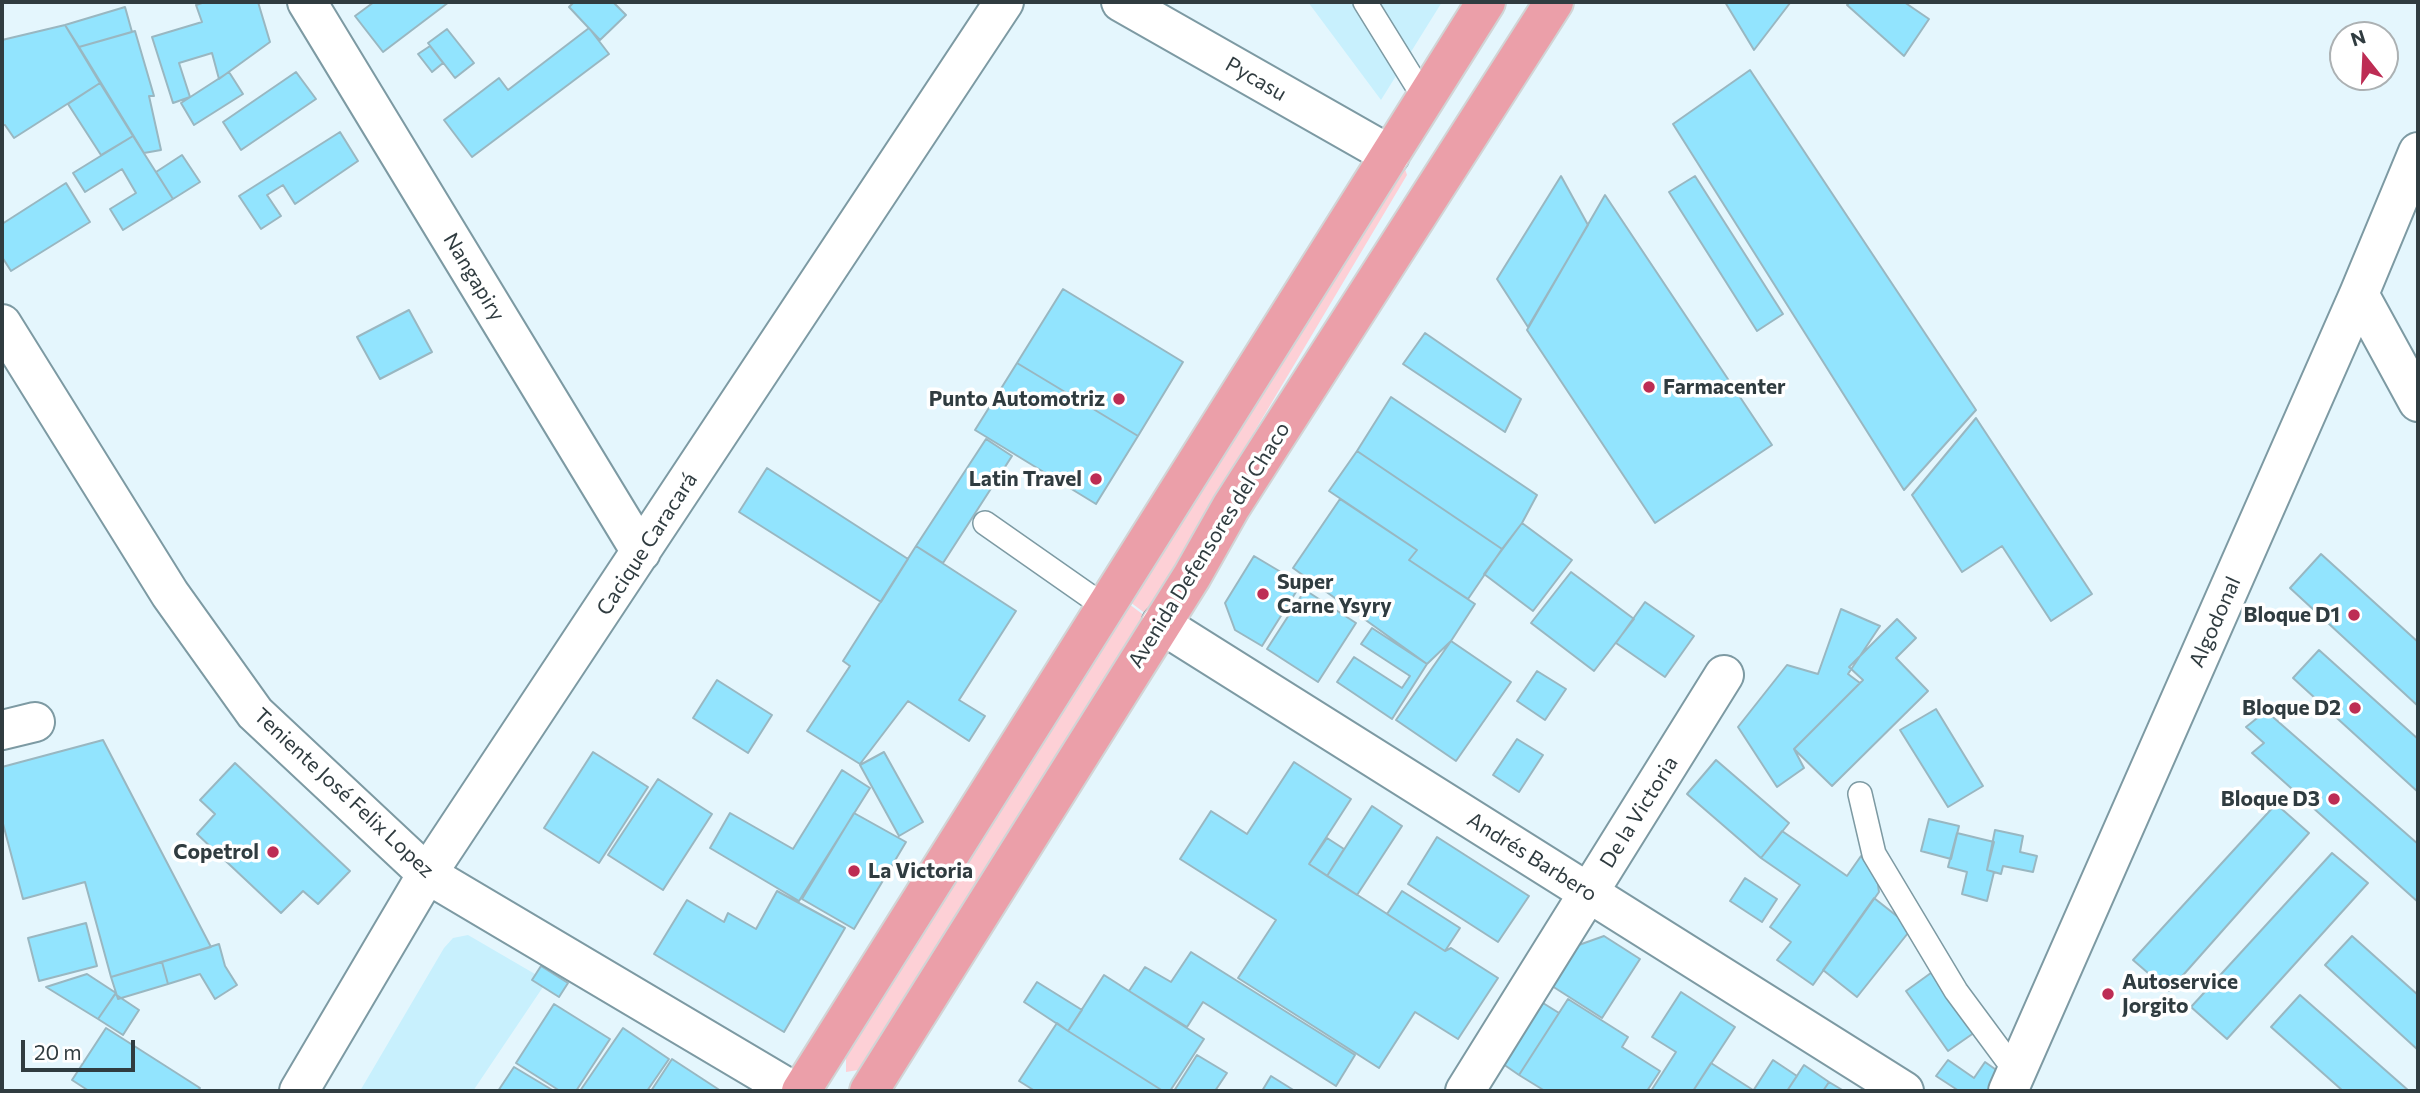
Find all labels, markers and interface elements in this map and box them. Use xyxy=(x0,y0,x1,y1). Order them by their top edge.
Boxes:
north arrow xyxy=(2329,21,2399,91)
text: N xyxy=(2348,24,2368,51)
street label: Pycasu xyxy=(1221,52,1291,106)
street label: Nangapiry xyxy=(438,228,510,326)
place label: Farmacenter xyxy=(1663,374,1786,400)
marker: Farmacenter xyxy=(1641,379,1657,395)
place label: Punto Automotriz xyxy=(929,386,1105,412)
marker: Punto Automotriz xyxy=(1111,391,1127,407)
street label: Avenida Defensores del Chaco xyxy=(1123,418,1295,672)
place label: Latin Travel xyxy=(969,466,1082,492)
street label: Cacique Caracará xyxy=(591,468,703,620)
marker: Latin Travel xyxy=(1088,471,1104,487)
place label: Super Carne Ysyry xyxy=(1277,569,1392,619)
street label: Algodonal xyxy=(2184,573,2246,671)
marker: Super Carne Ysyry xyxy=(1255,586,1271,602)
place label: Bloque D1 xyxy=(2244,602,2340,628)
marker: Bloque D1 xyxy=(2346,607,2362,623)
place label: Bloque D2 xyxy=(2242,695,2341,721)
marker: Bloque D2 xyxy=(2347,700,2363,716)
street label: Teniente José Felix Lopez xyxy=(249,703,439,883)
street label: De la Victoria xyxy=(1595,752,1683,872)
place label: Bloque D3 xyxy=(2221,786,2320,812)
marker: Bloque D3 xyxy=(2326,791,2342,807)
street label: Andrés Barbero xyxy=(1462,807,1602,907)
place label: Copetrol xyxy=(173,839,259,865)
marker: Copetrol xyxy=(265,844,281,860)
place label: La Victoria xyxy=(868,858,973,884)
marker: La Victoria xyxy=(846,863,862,879)
place label: Autoservice Jorgito xyxy=(2122,969,2238,1019)
marker: Autoservice Jorgito xyxy=(2100,986,2116,1002)
scale bar xyxy=(24,1026,138,1070)
text: 20 m xyxy=(34,1039,82,1064)

